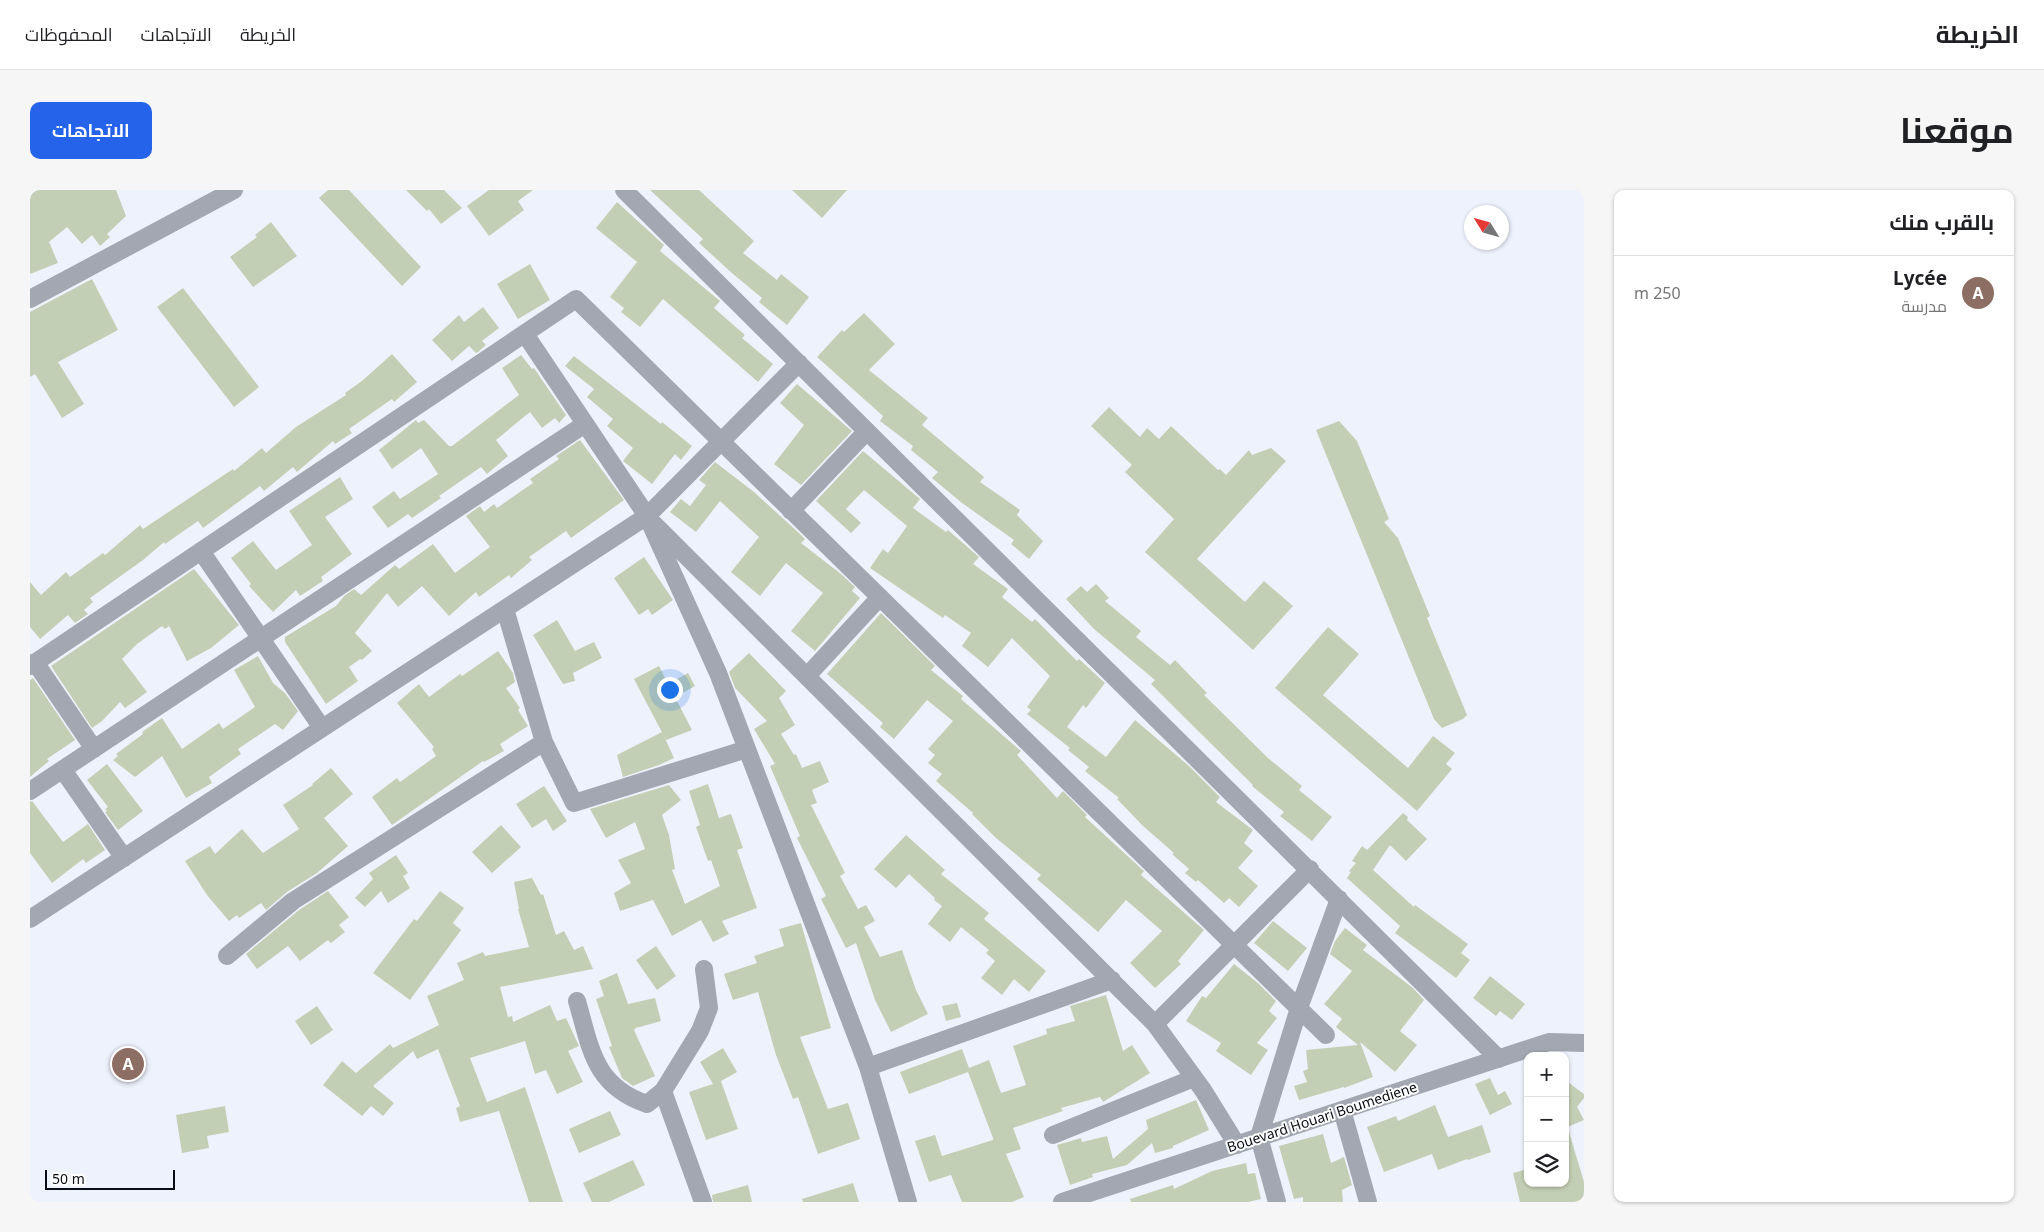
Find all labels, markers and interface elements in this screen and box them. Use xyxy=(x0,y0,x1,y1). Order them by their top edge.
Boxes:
text: الخريطة xyxy=(1936,17,2019,50)
text: المحفوظات xyxy=(25,22,113,46)
text: الاتجاهات xyxy=(141,22,212,46)
text: الخريطة xyxy=(240,22,296,46)
button: الاتجاهات xyxy=(30,102,152,159)
text: موقعنا xyxy=(1900,106,2014,153)
north arrow xyxy=(1464,205,1509,250)
text: بالقرب منك xyxy=(1889,208,1994,236)
text: Lycée xyxy=(1893,265,1947,291)
text: 250 m xyxy=(1634,282,1681,304)
text: A xyxy=(1972,282,1984,304)
text: مدرسة xyxy=(1901,295,1947,317)
your location xyxy=(657,677,683,703)
pin: A xyxy=(112,1045,144,1083)
map controls xyxy=(1524,1052,1569,1187)
button: + xyxy=(1524,1052,1569,1097)
street label: Bouevard Houari Boumediene xyxy=(1224,1077,1419,1156)
button: − xyxy=(1524,1097,1569,1142)
button: layers xyxy=(1524,1142,1569,1187)
scale bar xyxy=(45,1167,175,1190)
text: 50 m xyxy=(52,1169,85,1188)

